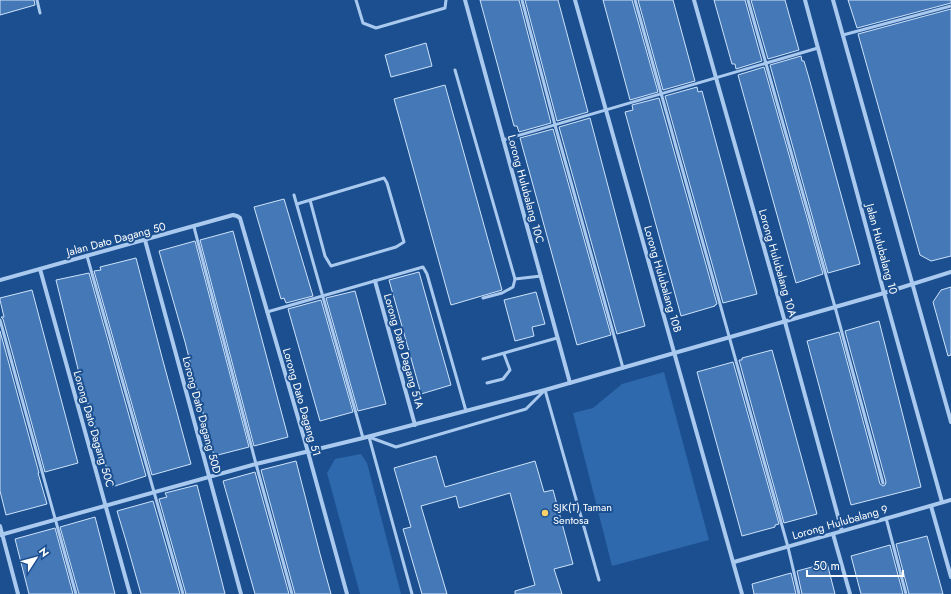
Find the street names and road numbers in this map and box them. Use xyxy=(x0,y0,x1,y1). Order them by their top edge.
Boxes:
street label: Lorong Hulubalang 10C xyxy=(504,133,548,245)
street label: Jalan Hulubalang 10 xyxy=(862,200,902,296)
street label: Lorong Hulubalang 10A xyxy=(755,207,801,319)
street label: Jalan Dato Dagang 50 xyxy=(63,218,168,260)
street label: Lorong Hulubalang 10B xyxy=(640,224,686,334)
street label: Lorong Dato Dagang 51A xyxy=(380,292,428,411)
street label: Lorong Dato Dagang 51 xyxy=(279,346,325,458)
street label: Lorong Dato Dagang 50D xyxy=(179,355,225,476)
street label: Lorong Dato Dagang 50C xyxy=(70,369,118,489)
street label: Lorong Hulubalang 9 xyxy=(790,501,890,543)

